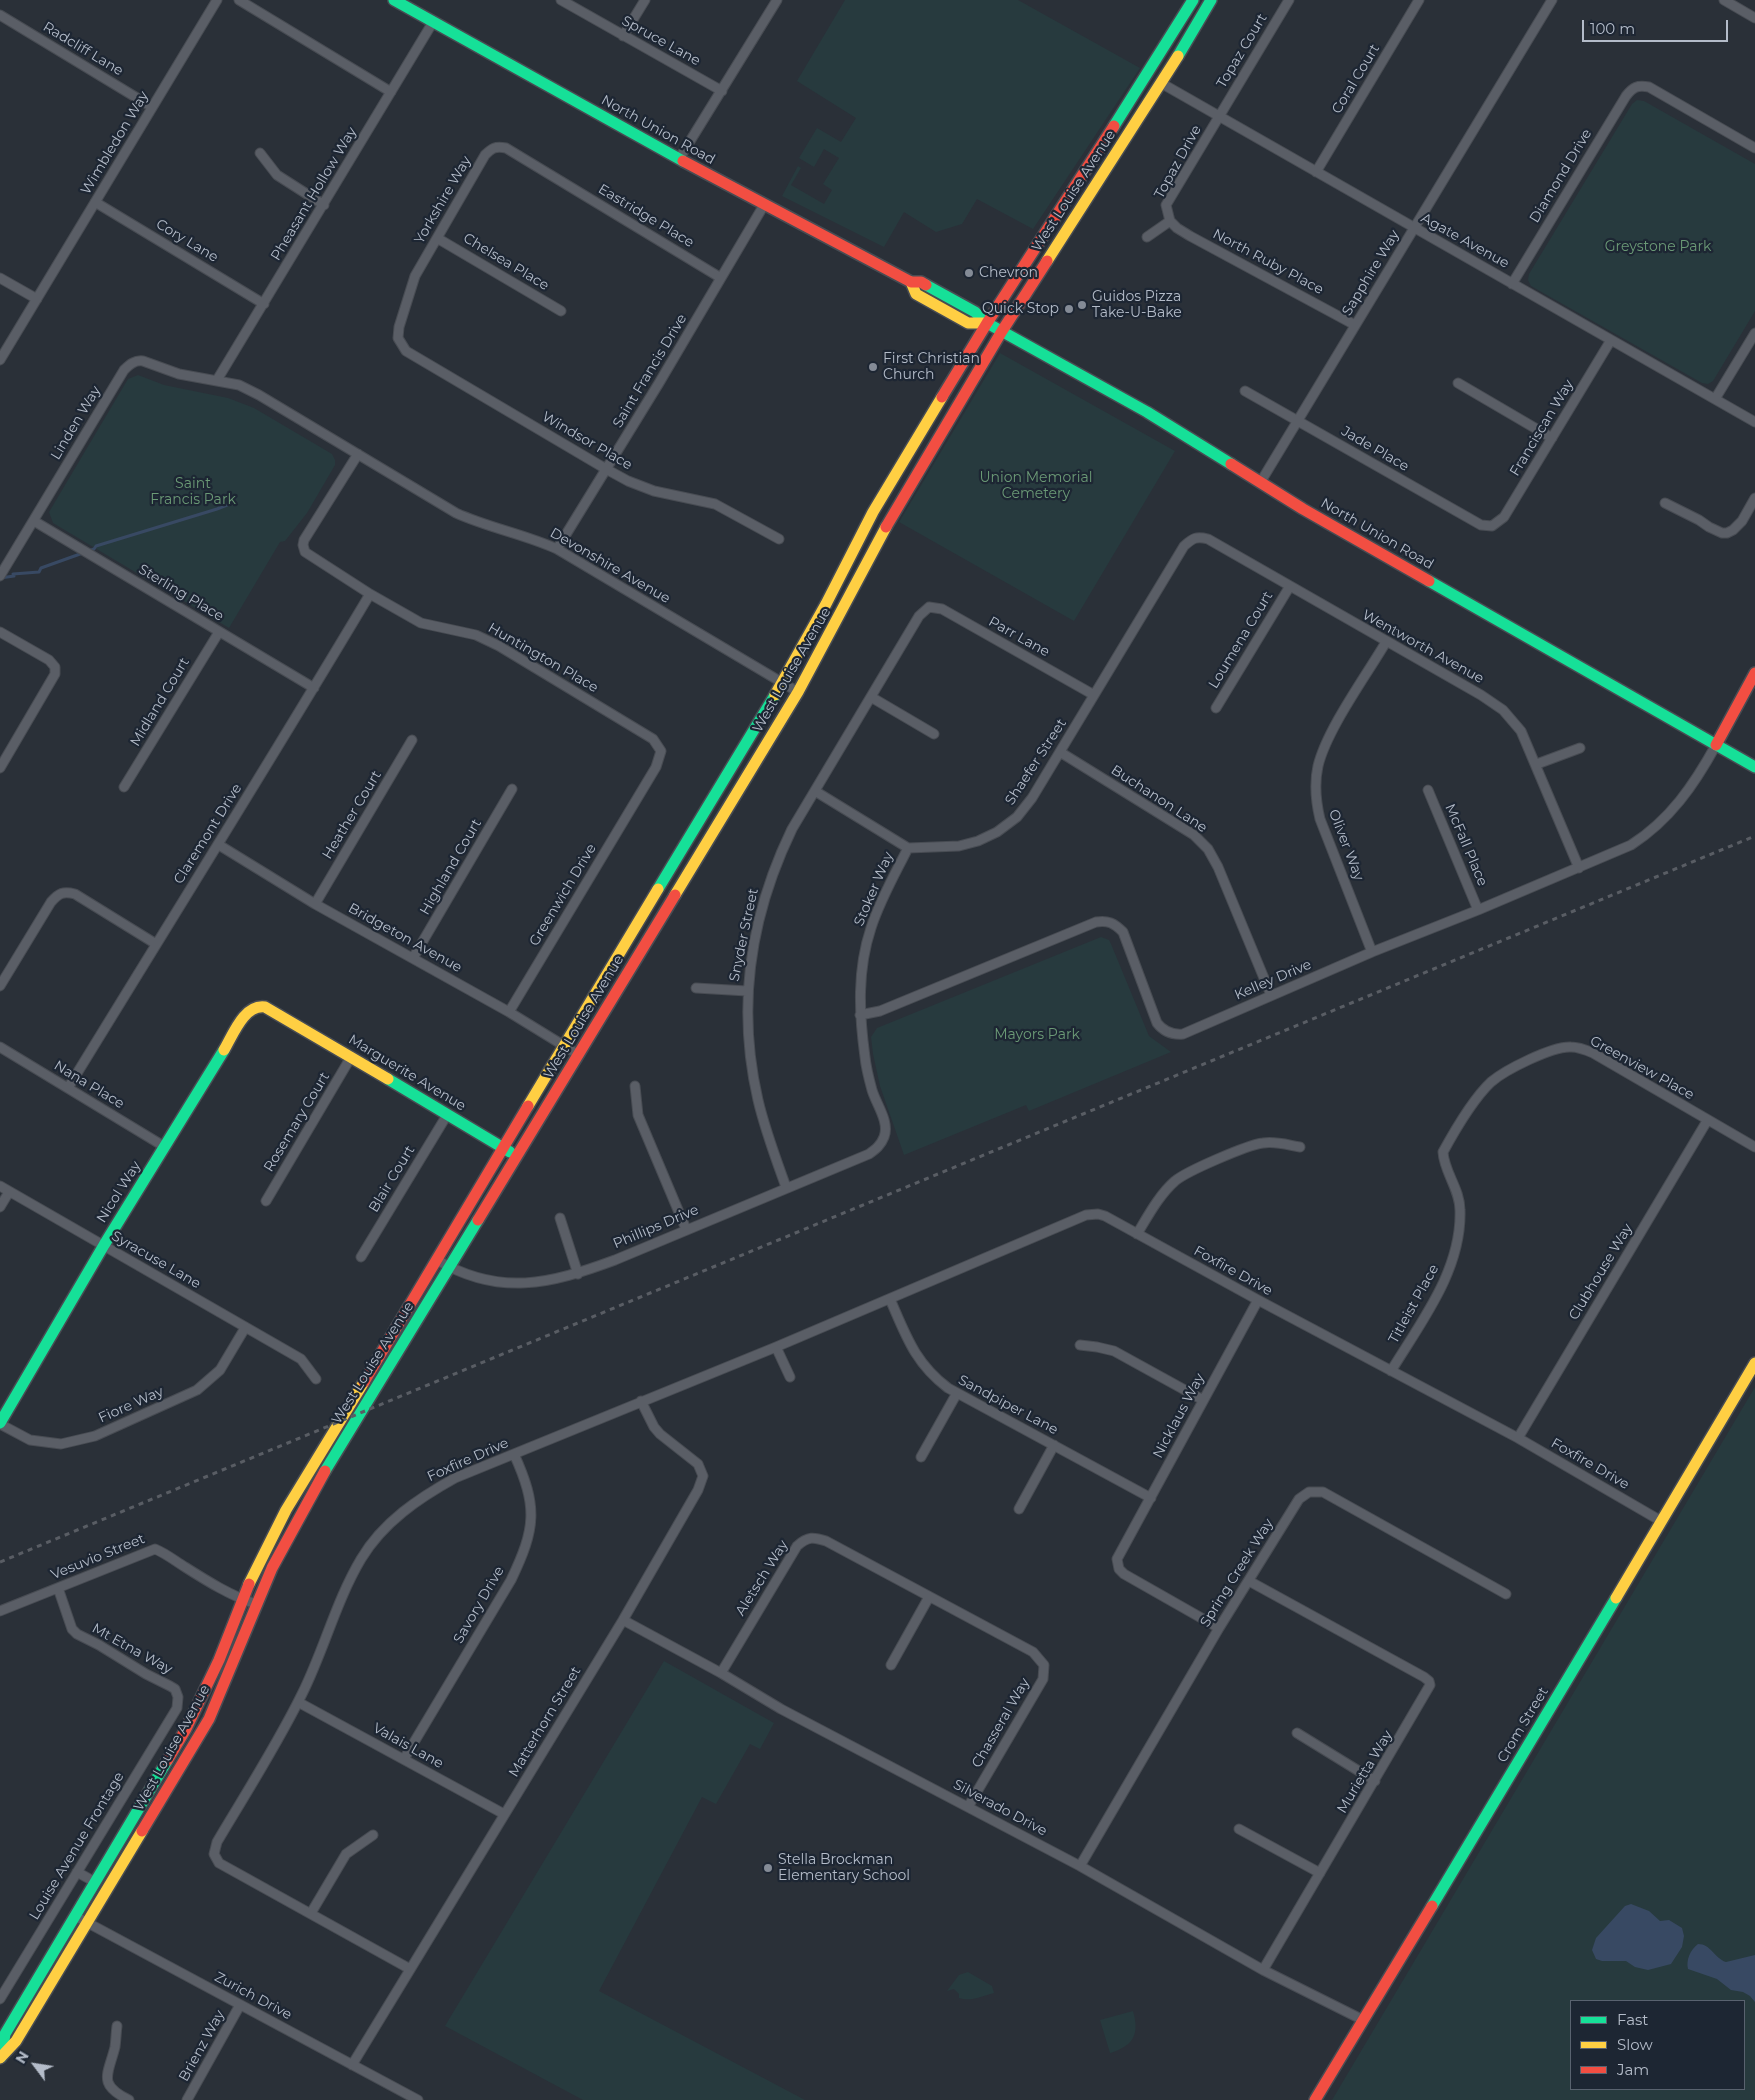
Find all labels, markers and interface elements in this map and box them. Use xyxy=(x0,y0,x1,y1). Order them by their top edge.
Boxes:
scale bar xyxy=(1585,10,1731,42)
street label: Topaz Court xyxy=(1213,11,1271,91)
street label: Spruce Lane xyxy=(619,12,703,70)
street label: Radcliff Lane xyxy=(40,18,126,80)
text: 100 m xyxy=(1590,19,1635,38)
street label: Coral Court xyxy=(1329,41,1383,117)
street label: Wimbledon Way xyxy=(78,88,152,198)
street label: North Union Road xyxy=(598,92,718,168)
street label: Topaz Drive xyxy=(1151,122,1205,202)
street label: Pheasant Hollow Way xyxy=(268,124,360,264)
street label: Diamond Drive xyxy=(1526,126,1596,226)
street label: West Louise Avenue xyxy=(1028,127,1120,255)
street label: Yorkshire Way xyxy=(411,153,475,247)
street label: Eastridge Place xyxy=(595,181,697,251)
street label: Agate Avenue xyxy=(1418,210,1512,272)
street label: Cory Lane xyxy=(153,216,221,266)
street label: North Ruby Place xyxy=(1210,226,1326,298)
street label: Sapphire Way xyxy=(1339,227,1403,319)
street label: Chelsea Place xyxy=(460,230,552,294)
park label: Greystone Park xyxy=(1605,239,1711,255)
place label: Chevron xyxy=(979,265,1038,281)
marker: Chevron xyxy=(963,267,975,279)
place label: Guidos Pizza Take-U-Bake xyxy=(1092,289,1182,322)
marker: Guidos Pizza Take-U-Bake xyxy=(1076,299,1088,311)
place label: Quick Stop xyxy=(982,301,1059,317)
marker: Quick Stop xyxy=(1063,303,1075,315)
street label: Saint Francis Drive xyxy=(609,311,691,431)
place label: First Christian Church xyxy=(883,351,980,384)
marker: First Christian Church xyxy=(867,361,879,373)
street label: Franciscan Way xyxy=(1507,377,1577,479)
street label: Linden Way xyxy=(47,383,105,463)
street label: Windsor Place xyxy=(539,408,635,474)
street label: Jade Place xyxy=(1338,423,1412,475)
park label: Union Memorial Cemetery xyxy=(980,470,1092,502)
park label: Saint Francis Park xyxy=(150,476,236,508)
street label: North Union Road xyxy=(1318,495,1436,573)
street label: Devonshire Avenue xyxy=(547,525,673,607)
street label: Sterling Place xyxy=(135,561,227,625)
street label: Loumena Court xyxy=(1205,588,1277,692)
street label: West Louise Avenue xyxy=(749,605,835,735)
street label: Wentworth Avenue xyxy=(1359,607,1487,687)
street label: Parr Lane xyxy=(985,613,1053,661)
street label: Huntington Place xyxy=(485,620,601,696)
street label: Midland Court xyxy=(127,655,193,749)
street label: Shaefer Street xyxy=(1002,716,1070,808)
street label: Buchanon Lane xyxy=(1108,762,1210,836)
street label: Heather Court xyxy=(319,768,385,862)
street label: Claremont Drive xyxy=(170,781,246,887)
street label: McFall Place xyxy=(1441,801,1491,889)
street label: Oliver Way xyxy=(1325,807,1367,883)
street label: Highland Court xyxy=(417,816,485,918)
street label: Greenwich Drive xyxy=(526,841,600,949)
street label: Stoker Way xyxy=(851,849,897,929)
street label: Snyder Street xyxy=(726,887,762,983)
street label: Bridgeton Avenue xyxy=(345,900,465,976)
street label: West Louise Avenue xyxy=(540,952,628,1082)
street label: Kelley Drive xyxy=(1232,956,1314,1004)
park label: Mayors Park xyxy=(994,1027,1080,1043)
street label: Marguerite Avenue xyxy=(345,1031,469,1115)
street label: Greenview Place xyxy=(1587,1032,1697,1104)
street label: Nana Place xyxy=(51,1057,127,1113)
street label: Rosemary Court xyxy=(261,1069,333,1175)
street label: Blair Court xyxy=(366,1143,418,1215)
street label: Nicol Way xyxy=(93,1158,145,1226)
street label: Phillips Drive xyxy=(611,1201,701,1253)
street label: Clubhouse Way xyxy=(1566,1221,1636,1323)
street label: Syracuse Lane xyxy=(108,1228,204,1292)
street label: Foxfire Drive xyxy=(1191,1242,1275,1300)
street label: Titleist Place xyxy=(1385,1262,1443,1346)
street label: West Louise Avenue xyxy=(328,1299,418,1427)
street label: Nicklaus Way xyxy=(1150,1371,1208,1461)
street label: Sandpiper Lane xyxy=(955,1372,1061,1438)
street label: Fiore Way xyxy=(96,1383,166,1427)
street label: Foxfire Drive xyxy=(425,1435,511,1485)
street label: Foxfire Drive xyxy=(1548,1435,1632,1493)
street label: Spring Creek Way xyxy=(1197,1516,1277,1630)
street label: Vesuvio Street xyxy=(49,1531,147,1583)
street label: Aletsch Way xyxy=(732,1537,792,1619)
street label: Savory Drive xyxy=(450,1563,508,1647)
street label: Mt Etna Way xyxy=(89,1620,175,1678)
street label: Matterhorn Street xyxy=(505,1664,585,1780)
street label: Chasseral Way xyxy=(969,1675,1033,1771)
street label: West Louise Avenue xyxy=(130,1682,214,1814)
street label: Crom Street xyxy=(1494,1684,1552,1766)
street label: Valais Lane xyxy=(370,1720,446,1772)
street label: Murietta Way xyxy=(1334,1728,1396,1816)
street label: Louise Avenue Frontage xyxy=(26,1769,128,1923)
street label: Silverado Drive xyxy=(950,1776,1050,1840)
place label: Stella Brockman Elementary School xyxy=(778,1852,910,1884)
marker: Stella Brockman Elementary School xyxy=(762,1862,774,1874)
street label: Zurich Drive xyxy=(211,1969,295,2023)
legend xyxy=(1570,2000,1745,2090)
street label: Brienz Way xyxy=(176,2007,228,2085)
text: Fast xyxy=(1617,2010,1648,2029)
text: Slow xyxy=(1617,2035,1653,2054)
north arrow xyxy=(10,2040,60,2090)
text: N xyxy=(12,2048,33,2067)
text: Jam xyxy=(1617,2060,1649,2079)

